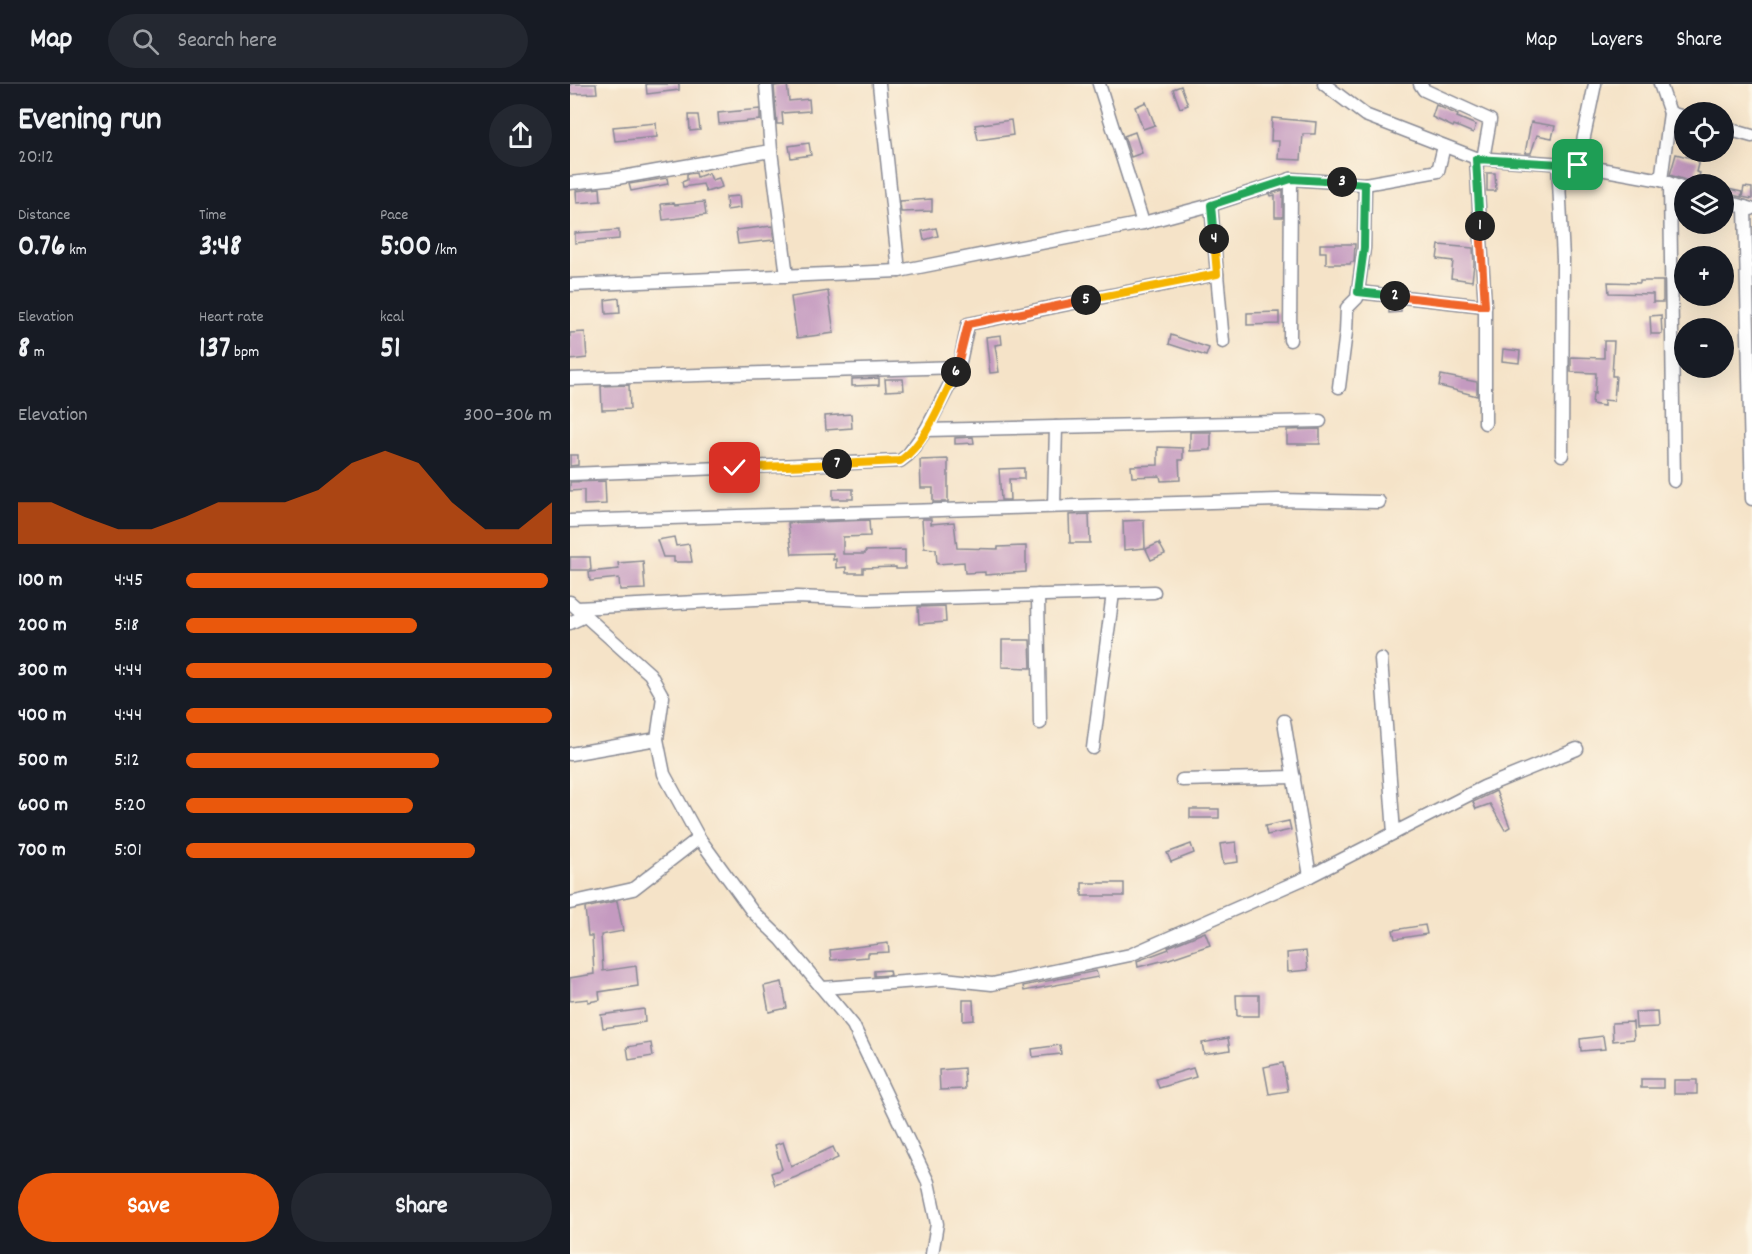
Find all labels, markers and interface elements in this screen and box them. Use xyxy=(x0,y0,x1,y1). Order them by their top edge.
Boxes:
search box xyxy=(108,14,528,68)
text: Map xyxy=(30,21,72,61)
icon: search xyxy=(129,25,162,58)
text: Search here xyxy=(177,26,277,57)
text: Map xyxy=(1526,26,1557,56)
text: Layers xyxy=(1590,26,1643,56)
text: Share xyxy=(1676,26,1722,56)
text: Evening run xyxy=(18,98,162,145)
map controls xyxy=(1674,102,1734,378)
button: locate xyxy=(1674,102,1734,162)
button: share xyxy=(489,104,552,167)
pin xyxy=(1552,139,1603,190)
text: 20:12 xyxy=(18,144,54,172)
icon: arrive xyxy=(1561,148,1594,181)
pin: 3 xyxy=(1327,167,1357,197)
text: 3 xyxy=(1338,170,1346,193)
button: layers xyxy=(1674,174,1734,234)
text: Distance xyxy=(18,204,70,227)
text: Time xyxy=(199,204,226,227)
text: Pace xyxy=(380,204,408,227)
pin: 1 xyxy=(1465,211,1495,241)
text: 1 xyxy=(1478,214,1482,237)
pin: 4 xyxy=(1199,224,1229,254)
text: 0.76 xyxy=(18,227,66,270)
text: 3:48 xyxy=(199,227,242,270)
text: 5:00 xyxy=(380,227,432,270)
text: 4 xyxy=(1211,227,1217,250)
text: km xyxy=(66,239,87,262)
text: /km xyxy=(432,239,457,262)
button: + xyxy=(1674,246,1734,306)
pin: 2 xyxy=(1380,281,1410,311)
text: 2 xyxy=(1392,284,1399,307)
pin: 5 xyxy=(1071,285,1101,315)
text: 5 xyxy=(1082,288,1090,311)
text: Elevation xyxy=(18,306,74,329)
text: Heart rate xyxy=(199,306,264,329)
text: kcal xyxy=(380,306,404,329)
button: − xyxy=(1674,318,1734,378)
text: 8 xyxy=(18,329,30,372)
text: 137 xyxy=(199,329,230,372)
text: 51 xyxy=(380,329,400,372)
text: m xyxy=(30,341,45,364)
text: bpm xyxy=(230,341,259,364)
pin: 6 xyxy=(941,357,971,387)
text: 6 xyxy=(952,360,960,383)
text: Elevation xyxy=(18,402,88,430)
text: 300–306 m xyxy=(464,402,552,430)
pin xyxy=(709,442,760,493)
pin: 7 xyxy=(822,449,852,479)
icon: check xyxy=(718,451,751,484)
text: 7 xyxy=(834,452,840,475)
text: 100 m xyxy=(18,567,63,595)
text: 4:45 xyxy=(114,567,143,595)
text: 200 m xyxy=(18,612,67,640)
text: 5:18 xyxy=(114,612,139,640)
text: 300 m xyxy=(18,657,67,685)
text: 4:44 xyxy=(114,657,142,685)
text: 400 m xyxy=(18,702,66,730)
text: 4:44 xyxy=(114,702,142,730)
text: 500 m xyxy=(18,747,67,775)
text: 5:12 xyxy=(114,747,140,775)
text: 600 m xyxy=(18,792,68,820)
text: 5:20 xyxy=(114,792,146,820)
text: 700 m xyxy=(18,837,66,865)
text: 5:01 xyxy=(114,837,142,865)
button: Save xyxy=(18,1173,279,1242)
button: Share xyxy=(291,1173,552,1242)

